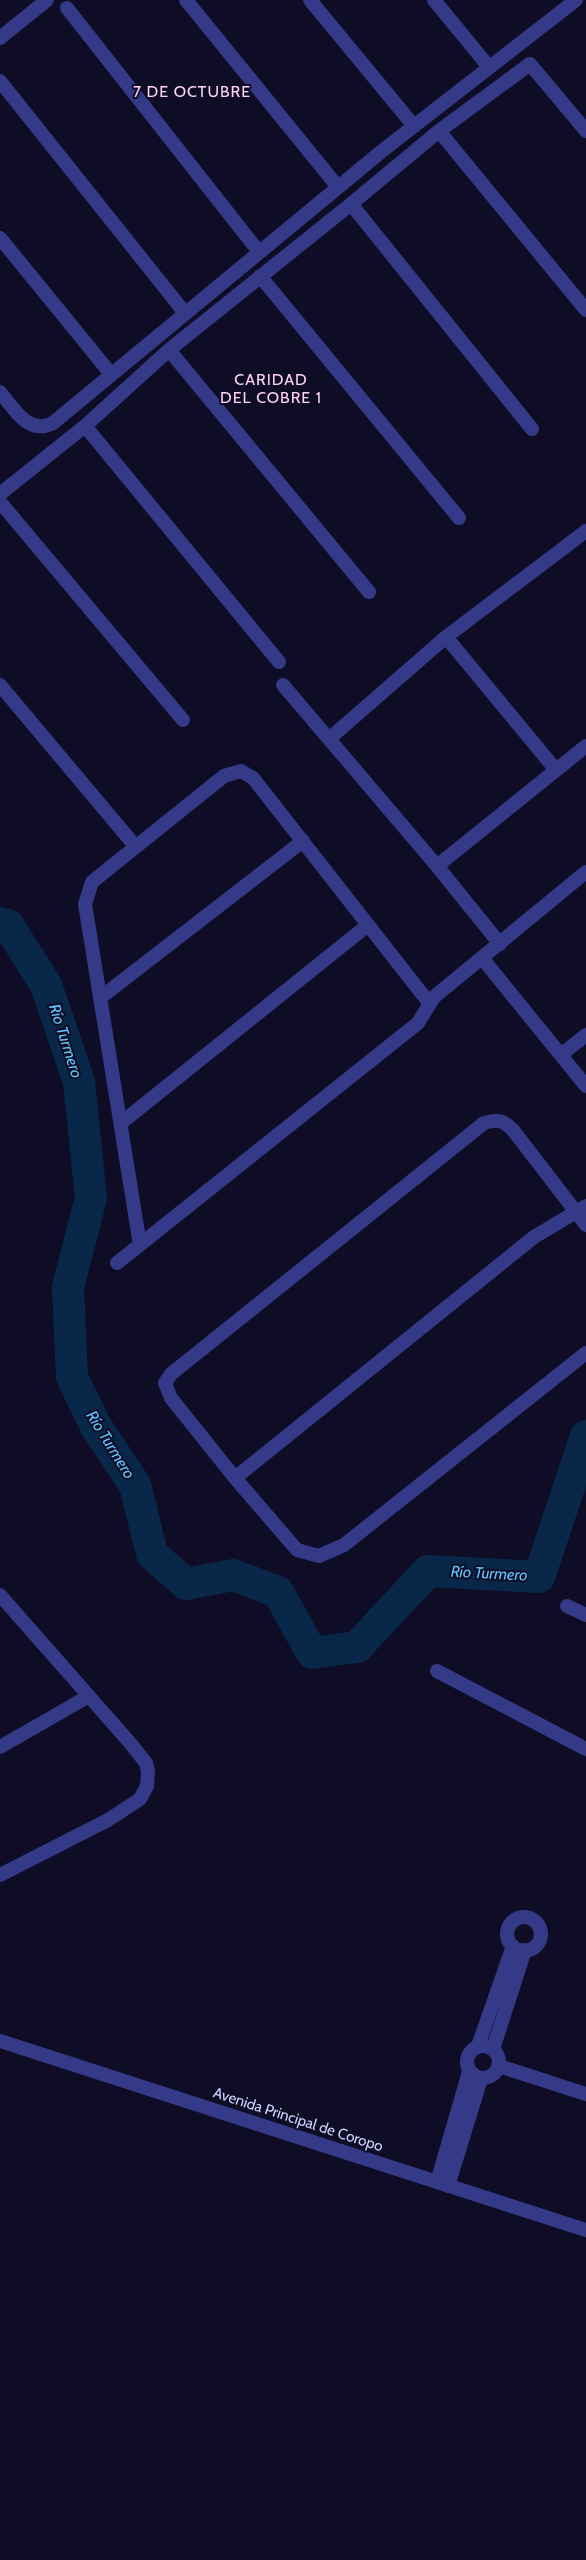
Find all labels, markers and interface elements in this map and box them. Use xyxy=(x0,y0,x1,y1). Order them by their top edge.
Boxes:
district label: 7 DE OCTUBRE xyxy=(131,82,253,102)
district label: CARIDAD DEL COBRE 1 xyxy=(219,370,323,408)
water label: Río Turmero xyxy=(44,1001,86,1081)
water label: Río Turmero xyxy=(81,1407,139,1483)
water label: Río Turmero xyxy=(450,1562,528,1586)
street label: Avenida Principal de Coropo xyxy=(211,2084,385,2156)

